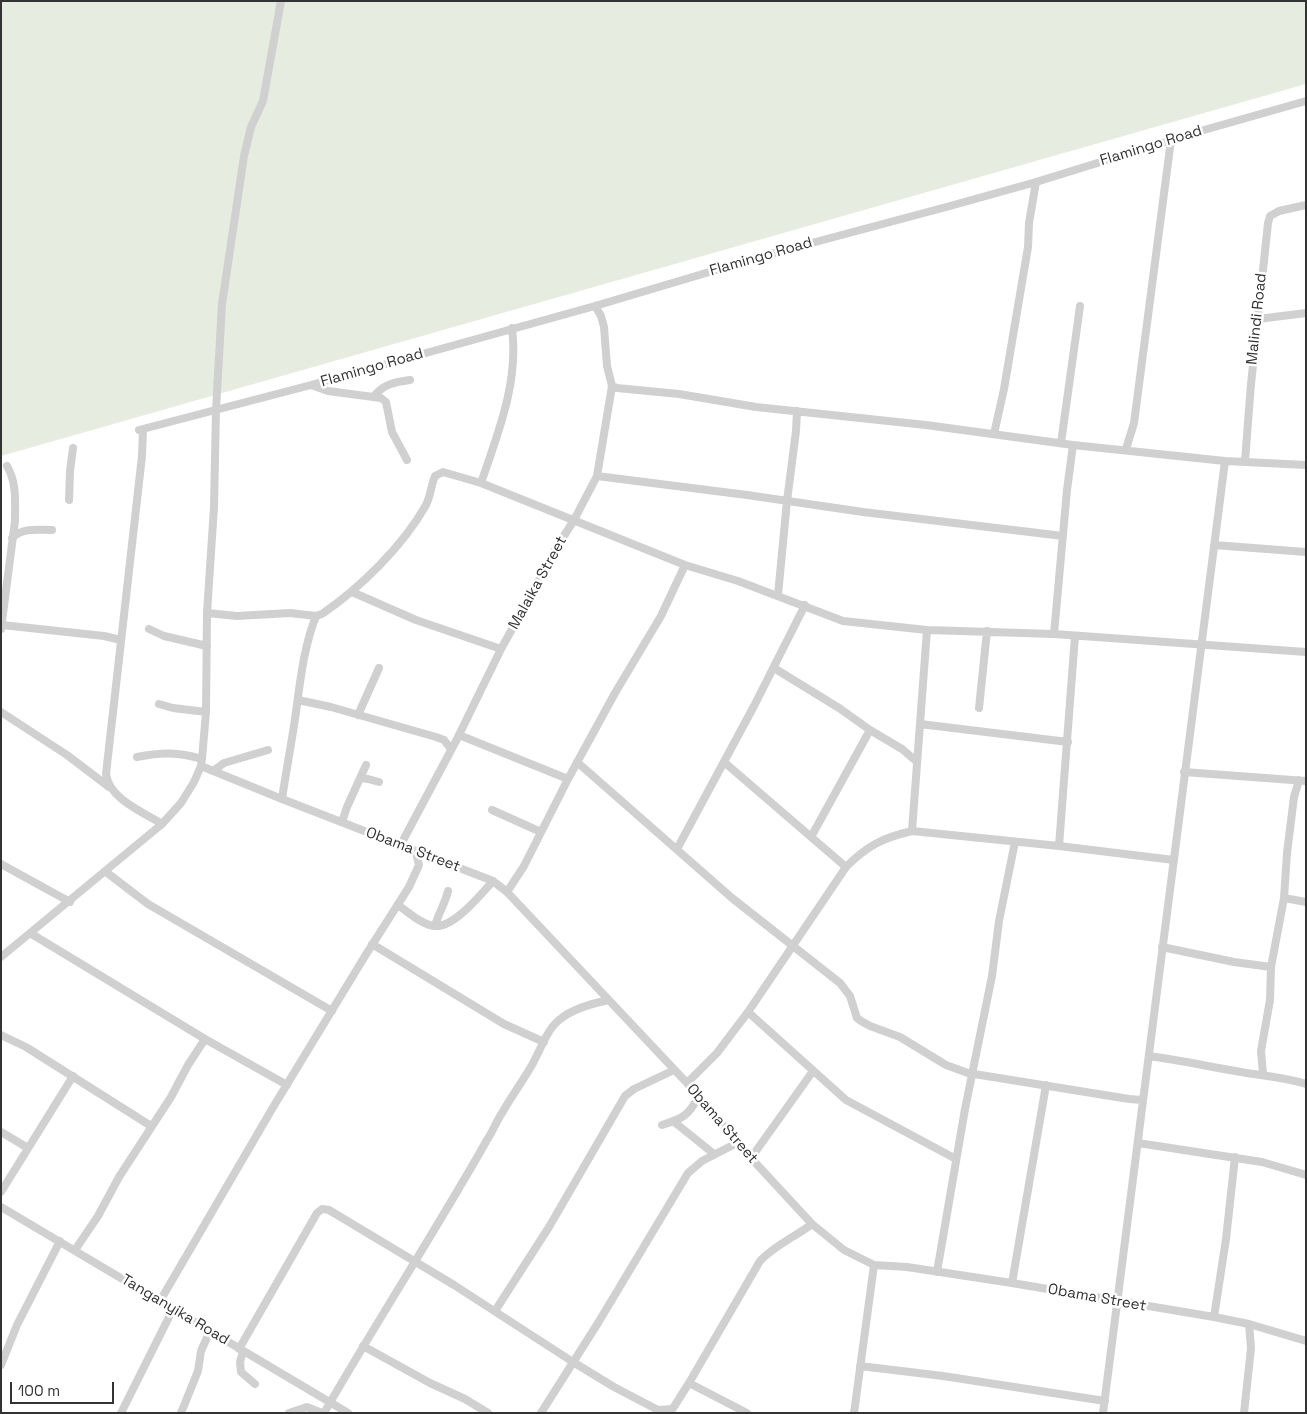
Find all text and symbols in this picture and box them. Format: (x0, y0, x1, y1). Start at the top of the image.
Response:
street label: Flamingo Road (1098, 122, 1204, 170)
street label: Flamingo Road (708, 234, 814, 280)
street label: Malindi Road (1243, 272, 1271, 366)
street label: Flamingo Road (319, 345, 425, 391)
street label: Malaika Street (505, 533, 571, 633)
street label: Obama Street (363, 824, 463, 876)
street label: Obama Street (683, 1081, 761, 1167)
street label: Tanganyika Road (118, 1271, 232, 1349)
street label: Obama Street (1046, 1280, 1148, 1316)
scale bar (12, 1372, 116, 1404)
text: 100 m (18, 1381, 60, 1400)

